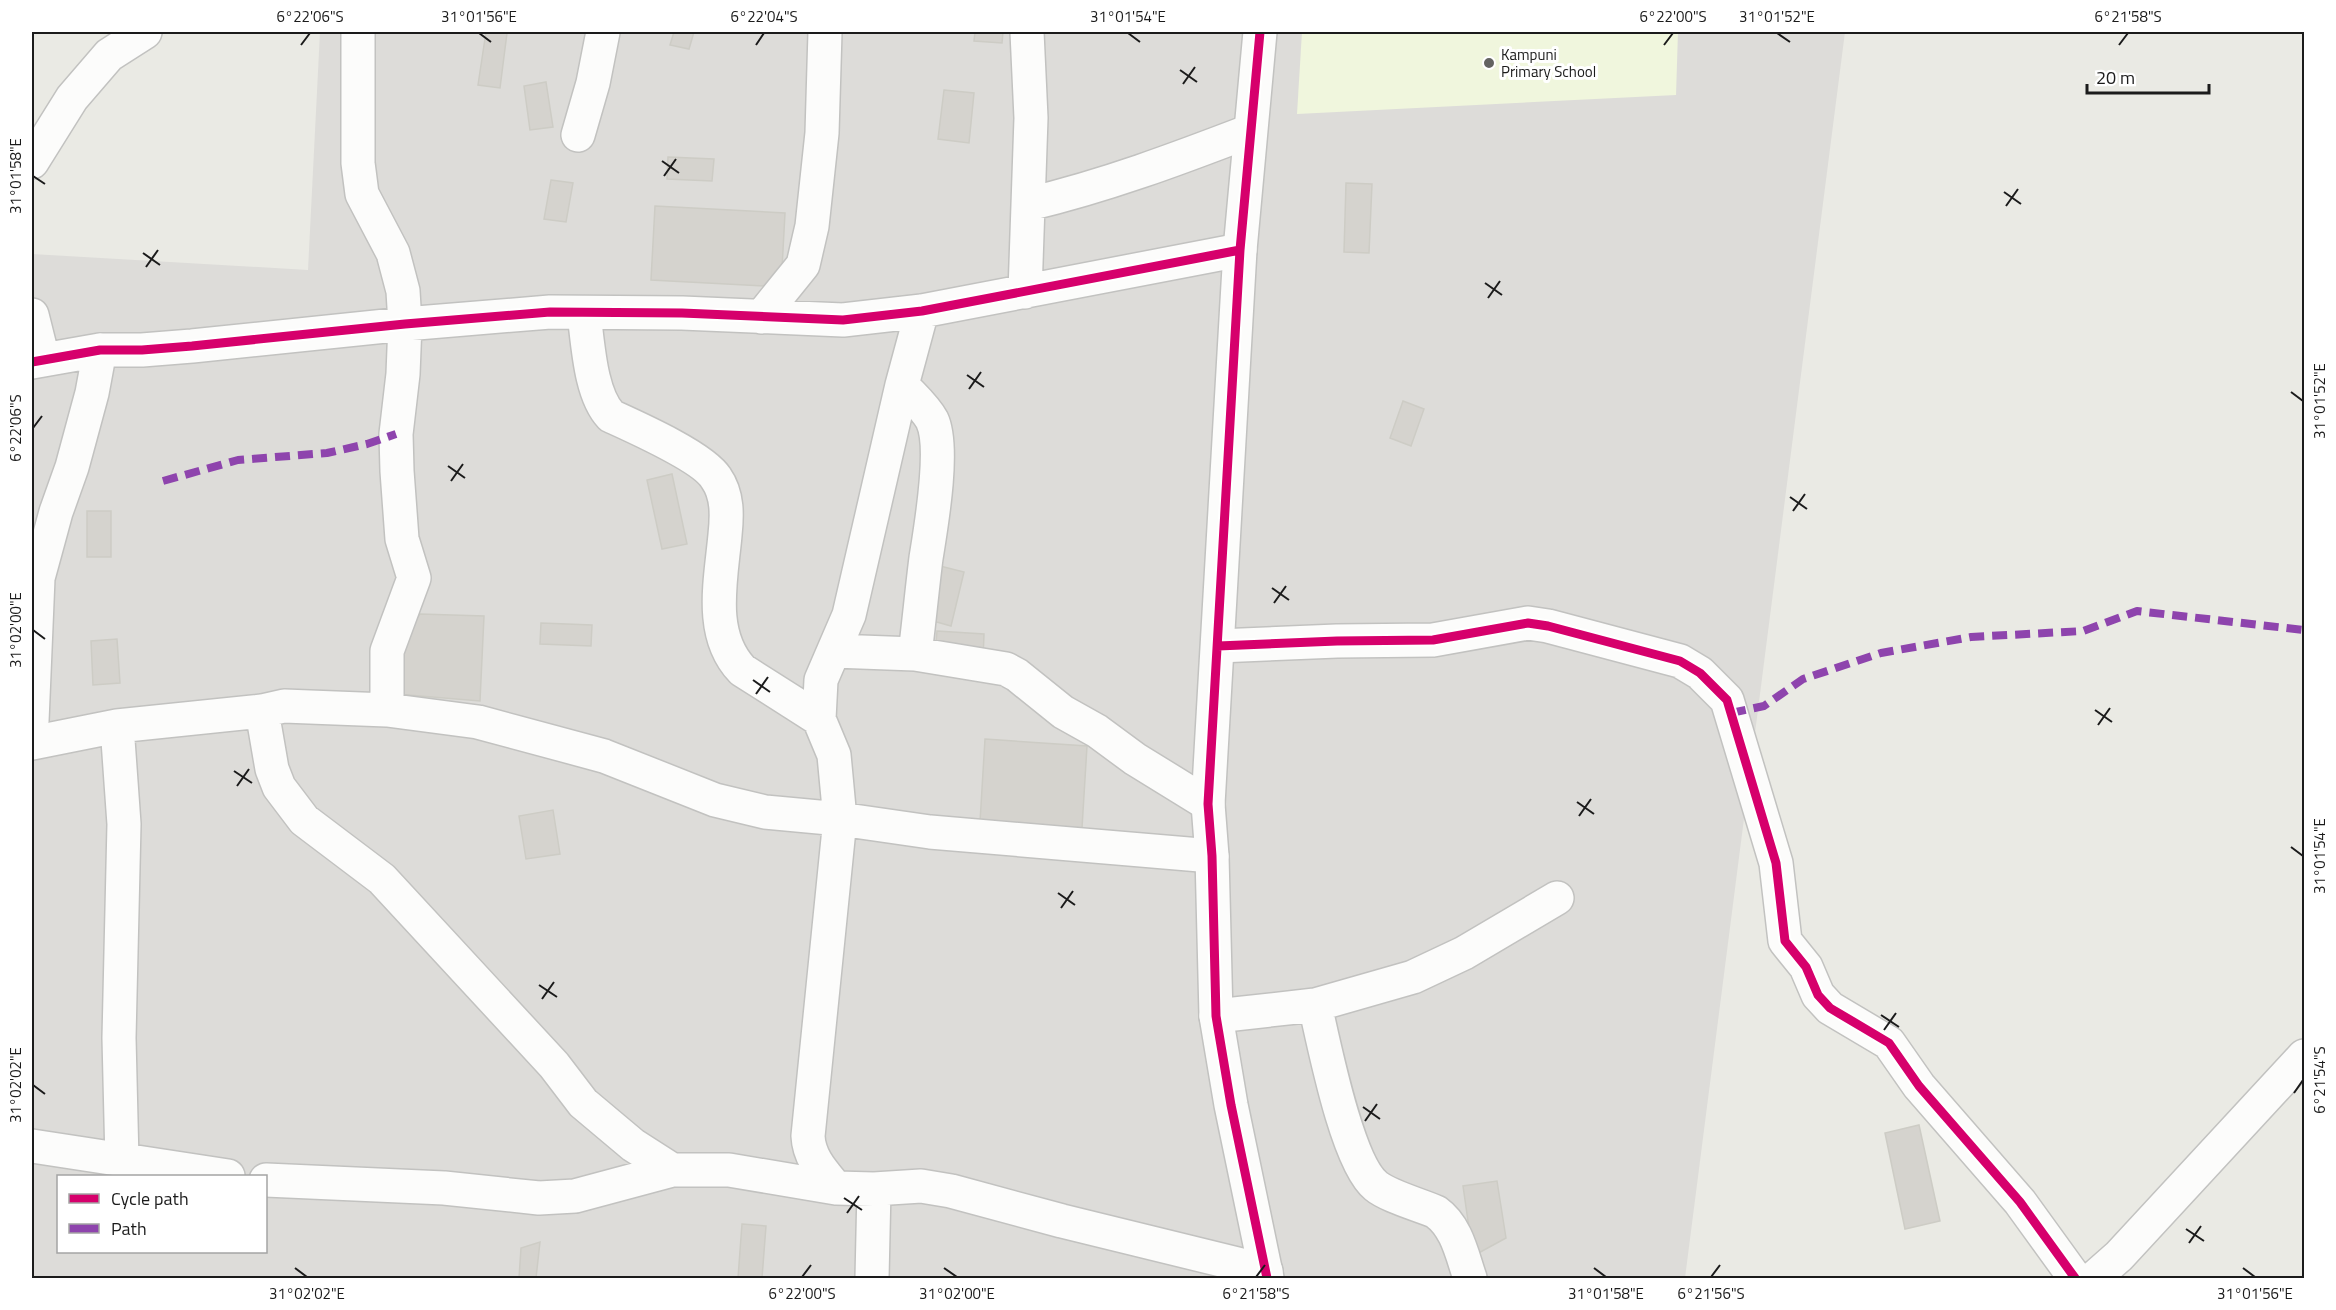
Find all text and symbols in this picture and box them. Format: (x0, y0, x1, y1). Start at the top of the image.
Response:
text: 6°22'06"S (276, 5, 344, 28)
text: 31°01'56"E (441, 5, 517, 28)
text: 6°22'04"S (730, 5, 798, 28)
text: 31°01'54"E (1090, 5, 1166, 28)
text: 6°22'00"S (1639, 5, 1707, 28)
text: 31°01'52"E (1739, 5, 1815, 28)
text: 6°21'58"S (2094, 5, 2162, 28)
place label: Kampuni Primary School (1501, 43, 1596, 83)
marker: Kampuni Primary School (1482, 56, 1496, 70)
scale bar (2087, 57, 2208, 95)
text: 20 m (2096, 64, 2135, 91)
text: 31°01'58"E (4, 138, 27, 214)
text: 31°01'52"E (2308, 363, 2331, 439)
text: 6°22'06"S (4, 394, 27, 462)
text: 31°02'00"E (4, 592, 27, 668)
text: 31°01'54"E (2308, 818, 2331, 894)
text: 6°21'54"S (2308, 1046, 2331, 1114)
text: 31°02'02"E (4, 1047, 27, 1123)
legend (57, 1175, 267, 1253)
text: Cycle path (111, 1185, 189, 1212)
text: Path (111, 1215, 147, 1242)
text: 31°02'02"E (269, 1282, 345, 1305)
text: 6°22'00"S (768, 1282, 836, 1305)
text: 31°02'00"E (919, 1282, 995, 1305)
text: 6°21'58"S (1222, 1282, 1290, 1305)
text: 31°01'58"E (1568, 1282, 1644, 1305)
text: 6°21'56"S (1677, 1282, 1745, 1305)
text: 31°01'56"E (2217, 1282, 2293, 1305)

